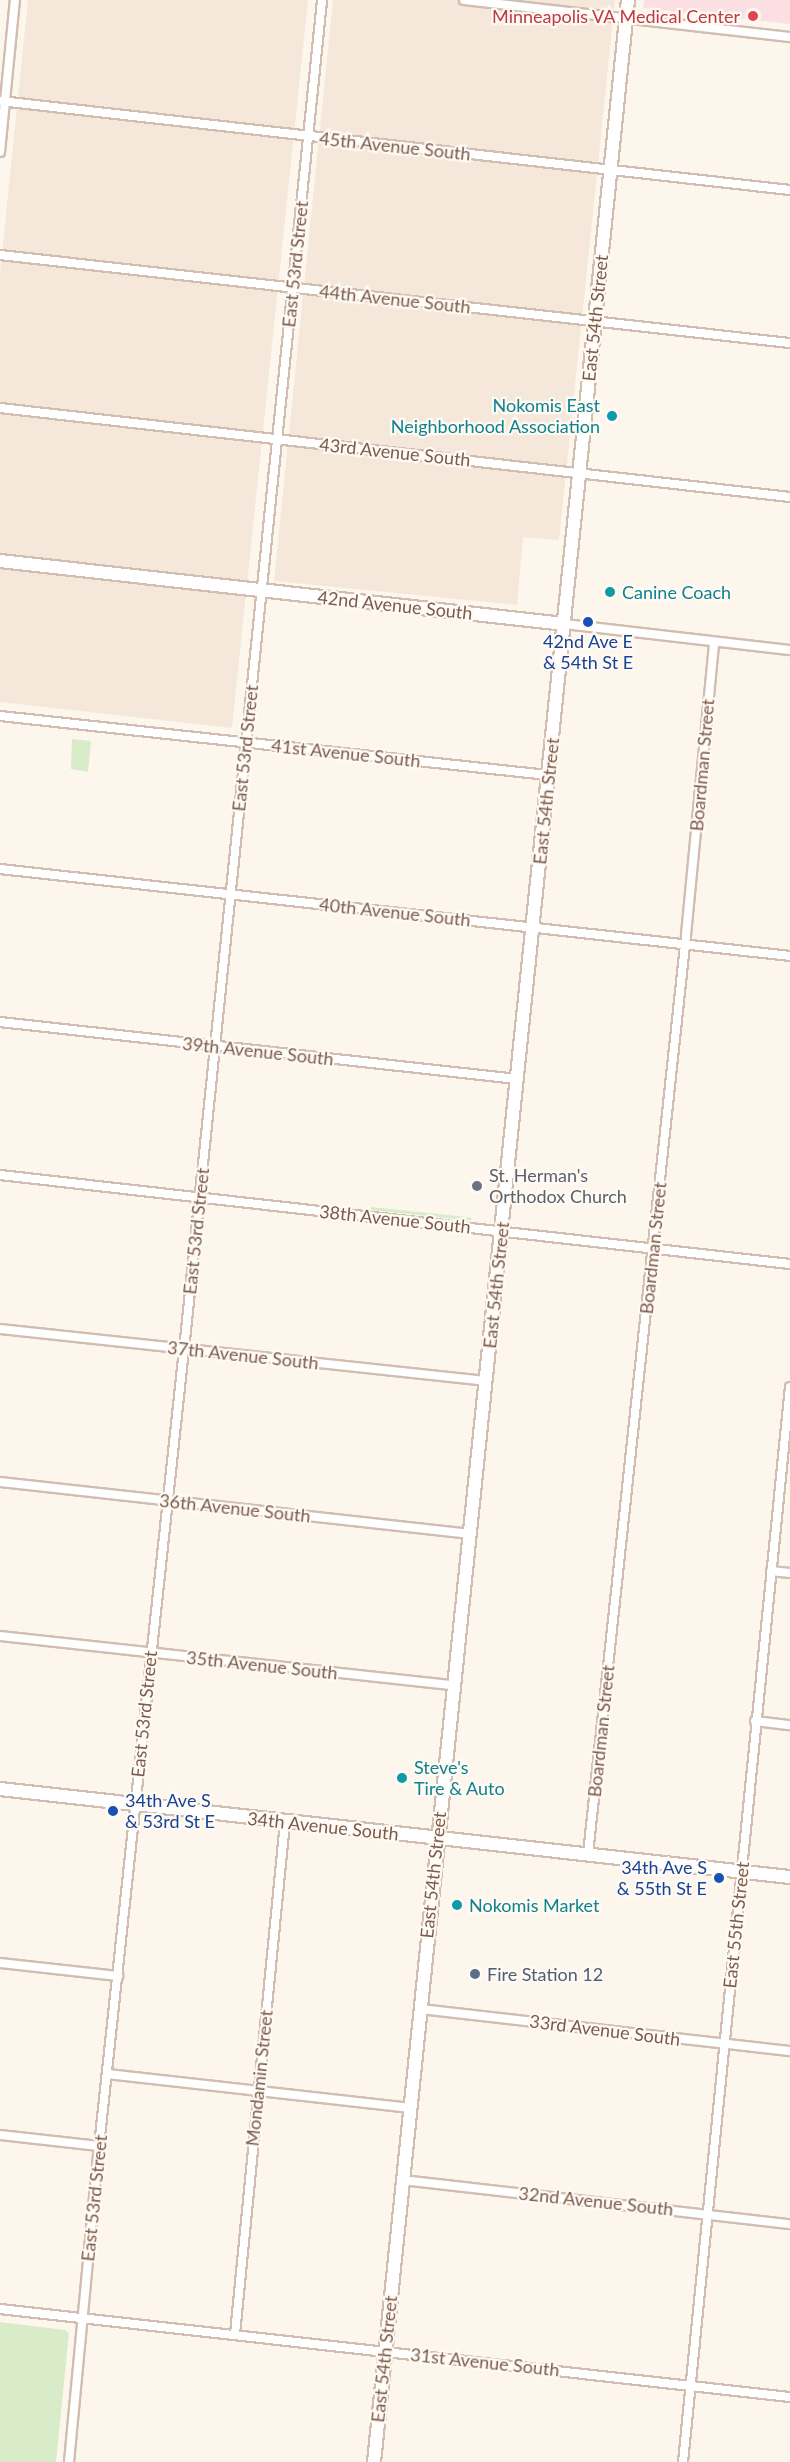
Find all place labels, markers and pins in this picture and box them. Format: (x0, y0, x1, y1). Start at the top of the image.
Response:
place label: Minneapolis VA Medical Center (491, 5, 740, 27)
marker: Minneapolis VA Medical Center (744, 7, 762, 25)
place label: Nokomis East Neighborhood Association (390, 395, 600, 438)
marker: Nokomis East Neighborhood Association (605, 409, 619, 423)
place label: Canine Coach (622, 581, 731, 603)
marker: Canine Coach (603, 585, 617, 599)
marker: 42nd Ave E & 54th St E (581, 615, 595, 629)
place label: 42nd Ave E & 54th St E (543, 631, 633, 674)
place label: St. Herman's Orthodox Church (489, 1165, 627, 1208)
marker: St. Herman's Orthodox Church (470, 1179, 484, 1193)
place label: Steve's Tire & Auto (414, 1757, 505, 1800)
marker: Steve's Tire & Auto (395, 1771, 409, 1785)
place label: 34th Ave S & 53rd St E (125, 1790, 215, 1832)
marker: 34th Ave S & 53rd St E (106, 1804, 120, 1818)
place label: 34th Ave S & 55th St E (617, 1857, 707, 1900)
marker: 34th Ave S & 55th St E (712, 1871, 726, 1885)
place label: Nokomis Market (469, 1894, 599, 1916)
marker: Nokomis Market (450, 1898, 464, 1912)
place label: Fire Station 12 (487, 1963, 603, 1985)
marker: Fire Station 12 (468, 1967, 482, 1981)

